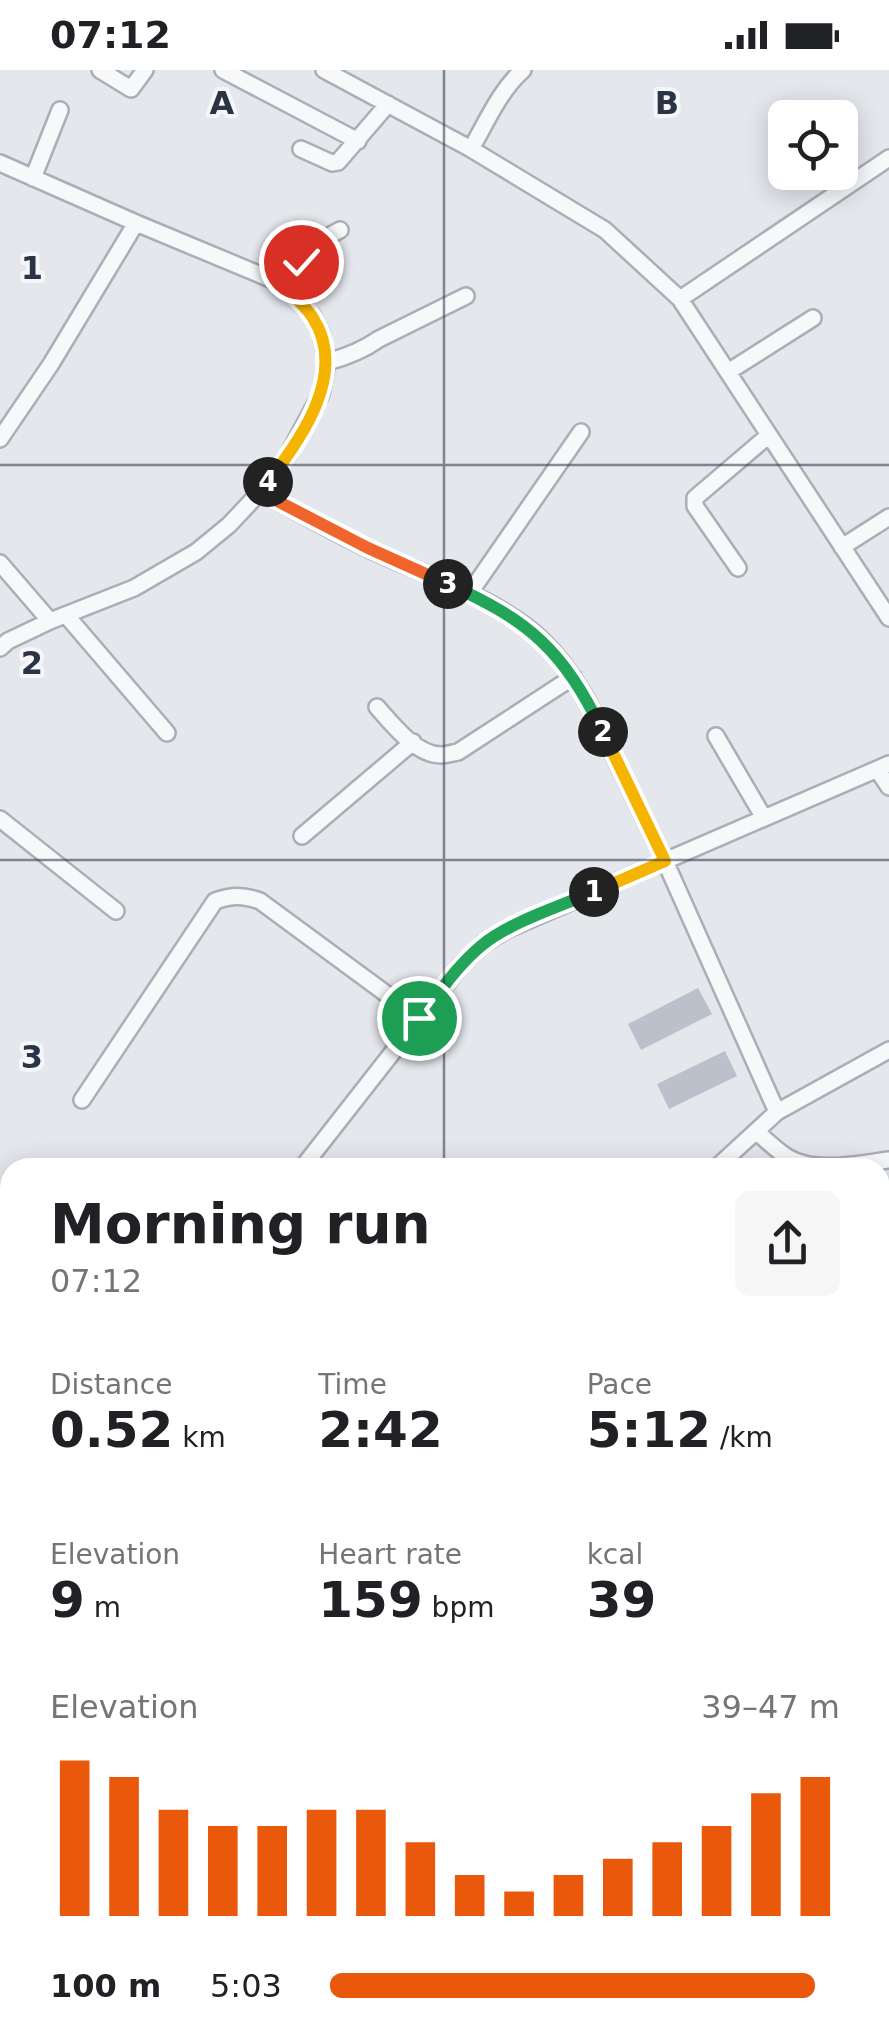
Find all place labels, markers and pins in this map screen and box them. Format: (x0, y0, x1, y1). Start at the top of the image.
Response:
pin (259, 220, 344, 305)
pin: 4 (243, 457, 293, 507)
pin: 3 (423, 559, 473, 609)
pin: 2 (578, 707, 628, 757)
pin: 1 (569, 867, 619, 917)
pin (377, 976, 462, 1061)

